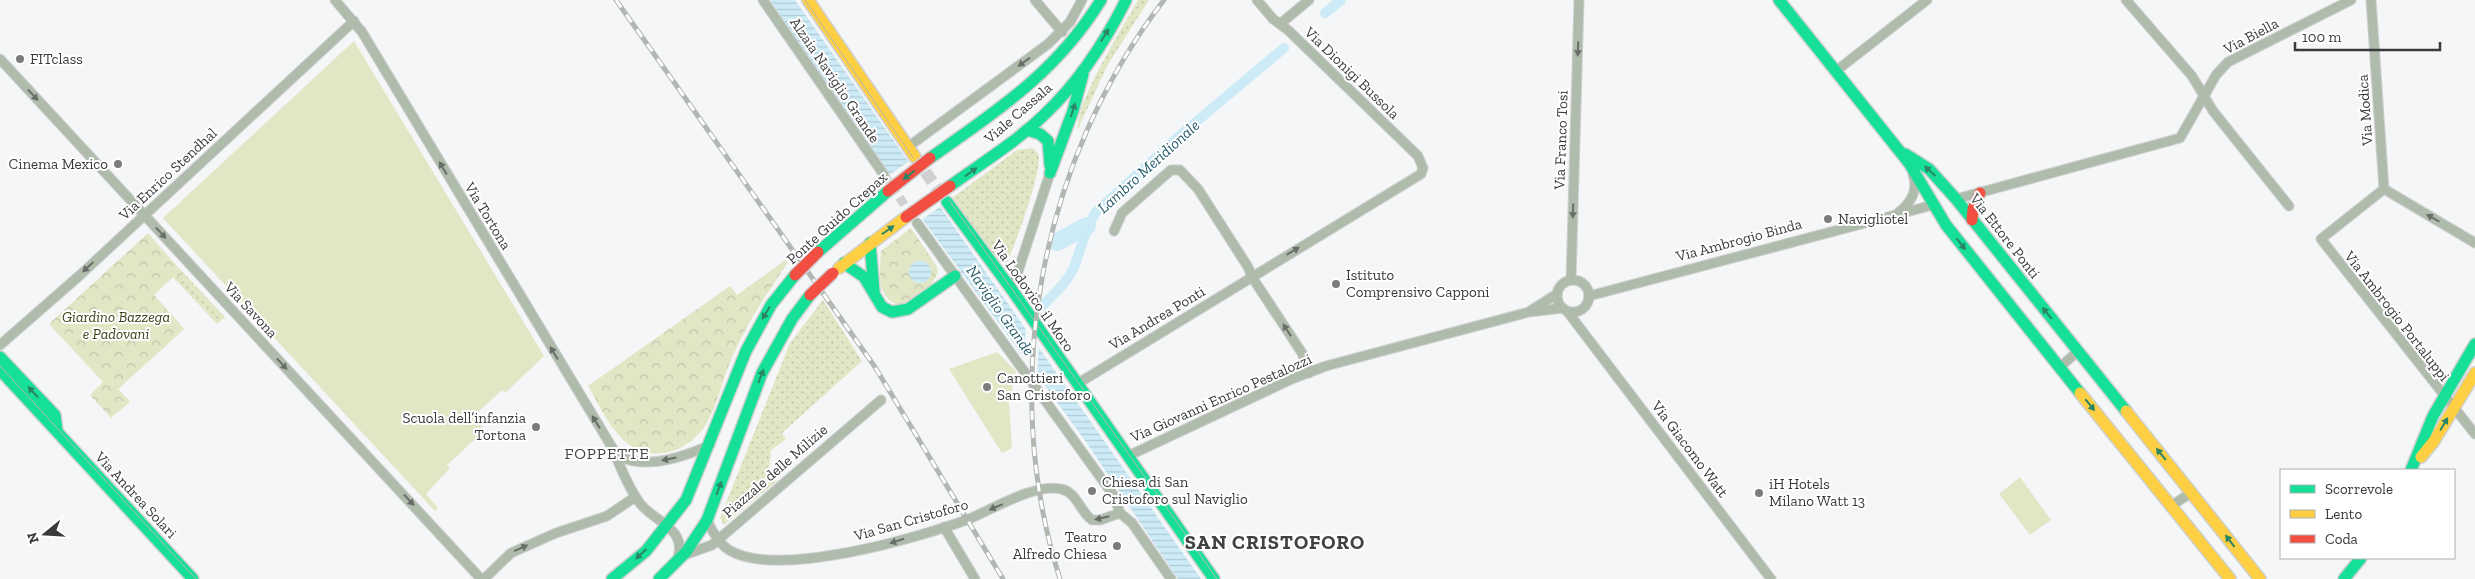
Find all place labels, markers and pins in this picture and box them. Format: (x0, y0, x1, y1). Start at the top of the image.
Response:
place label: FITclass (30, 50, 83, 68)
marker: FITclass (14, 53, 26, 65)
place label: Cinema Mexico (9, 155, 108, 173)
marker: Cinema Mexico (112, 158, 124, 170)
place label: Navigliotel (1838, 210, 1908, 228)
marker: Navigliotel (1822, 213, 1834, 225)
place label: Istituto Comprensivo Capponi (1346, 266, 1490, 301)
marker: Istituto Comprensivo Capponi (1330, 278, 1342, 290)
place label: Canottieri San Cristoforo (997, 369, 1091, 404)
marker: Canottieri San Cristoforo (981, 381, 993, 393)
place label: Scuola dell’infanzia Tortona (402, 409, 526, 444)
marker: Scuola dell’infanzia Tortona (530, 421, 542, 433)
place label: Chiesa di San Cristoforo sul Naviglio (1102, 473, 1248, 508)
place label: iH Hotels Milano Watt 13 (1769, 475, 1865, 510)
marker: Chiesa di San Cristoforo sul Naviglio (1086, 485, 1098, 497)
marker: iH Hotels Milano Watt 13 (1753, 487, 1765, 499)
place label: Teatro Alfredo Chiesa (1013, 528, 1107, 563)
marker: Teatro Alfredo Chiesa (1111, 540, 1123, 552)

